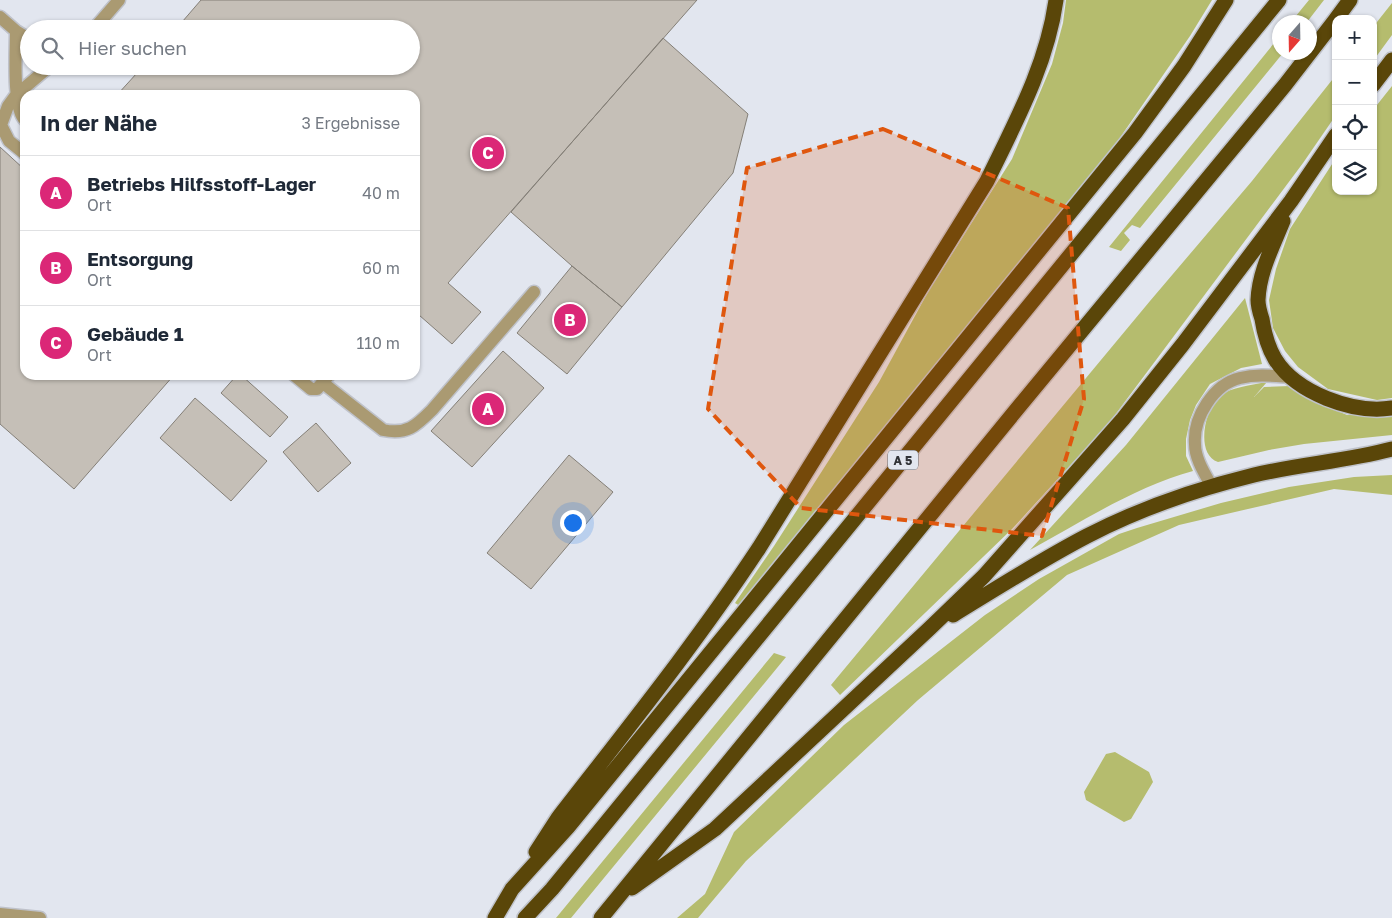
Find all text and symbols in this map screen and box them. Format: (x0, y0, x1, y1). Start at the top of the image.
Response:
north arrow (1272, 15, 1317, 60)
map controls (1332, 15, 1377, 195)
button: + (1332, 15, 1377, 60)
search box (20, 20, 420, 75)
icon: search (38, 34, 66, 62)
text: Hier suchen (78, 36, 187, 59)
button: − (1332, 60, 1377, 105)
button: locate (1332, 105, 1377, 150)
text: In der Nähe (40, 110, 157, 136)
text: 3 Ergebnisse (301, 113, 400, 133)
pin: C (472, 134, 504, 172)
button: layers (1332, 150, 1377, 195)
text: Betriebs Hilfsstoff-Lager (87, 172, 316, 195)
text: A (50, 183, 62, 203)
text: 40 m (362, 183, 400, 203)
text: Ort (87, 195, 112, 215)
text: Entsorgung (87, 247, 193, 270)
text: B (50, 258, 62, 278)
text: 60 m (362, 258, 400, 278)
text: Ort (87, 270, 112, 290)
pin: B (554, 301, 586, 339)
text: Gebäude 1 (87, 322, 184, 345)
text: C (50, 333, 62, 353)
text: 110 m (356, 333, 400, 353)
text: Ort (87, 345, 112, 365)
pin: A (472, 390, 504, 428)
road number: A 5 (888, 450, 918, 470)
your location (560, 510, 586, 536)

